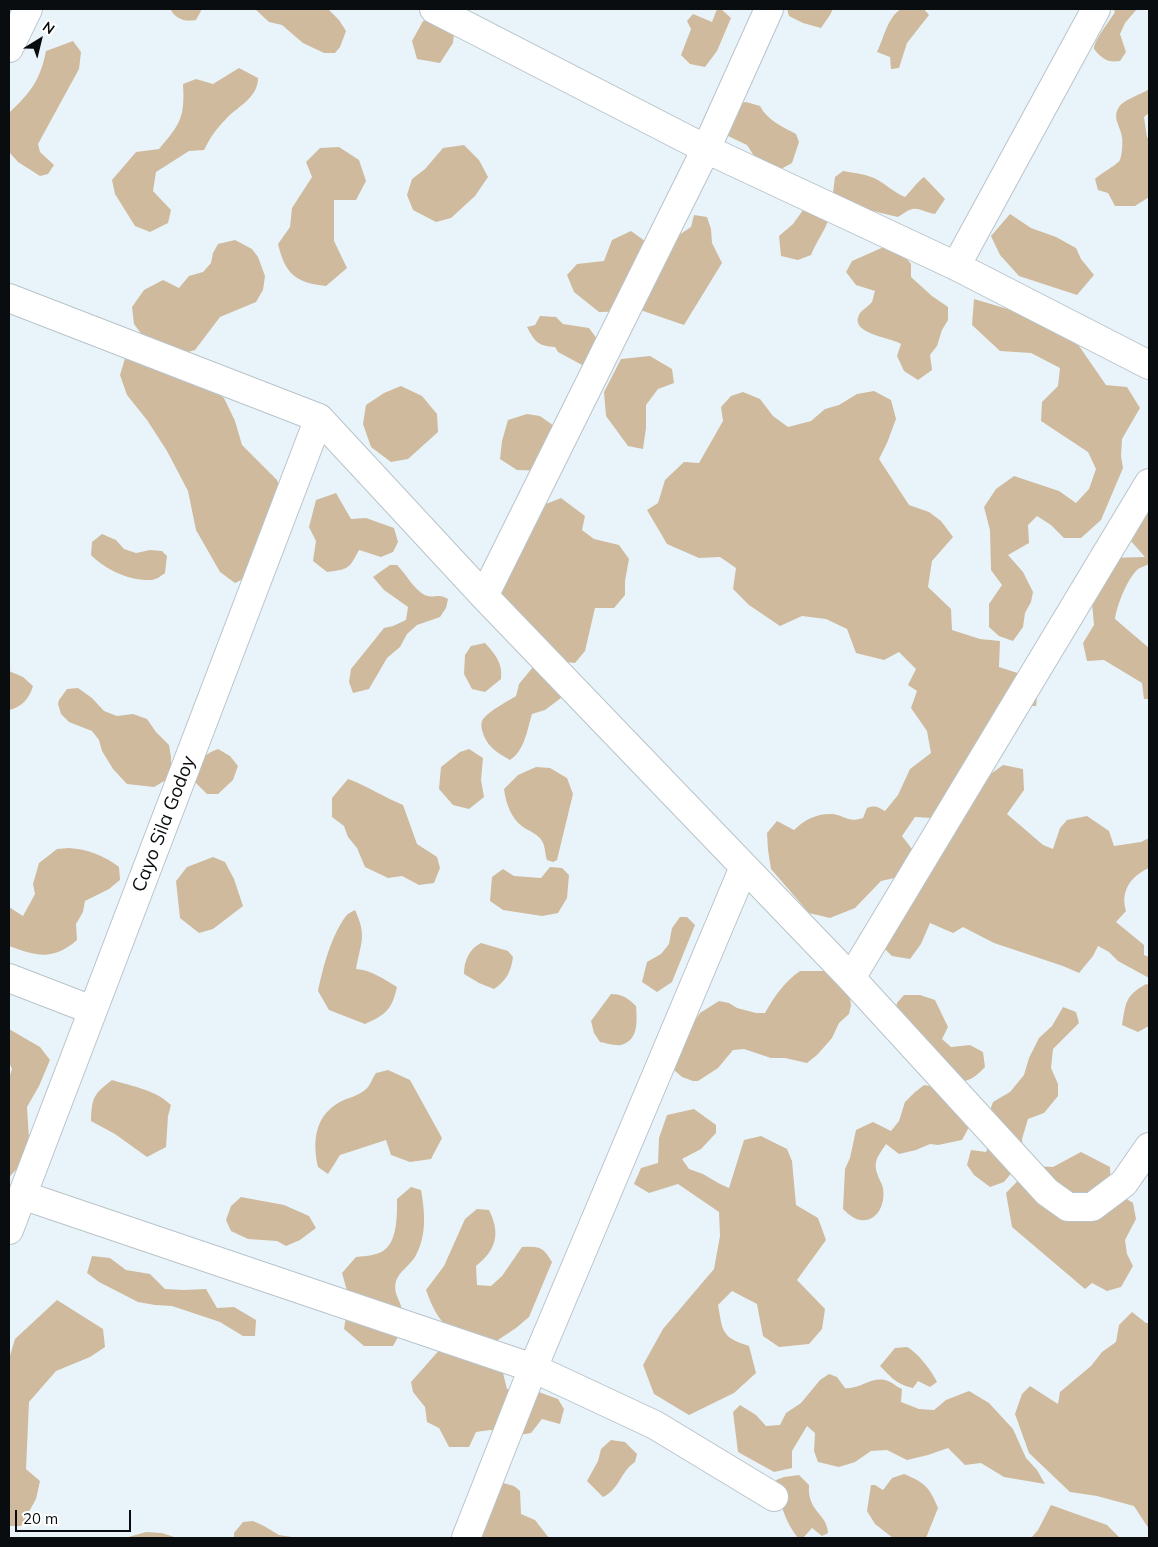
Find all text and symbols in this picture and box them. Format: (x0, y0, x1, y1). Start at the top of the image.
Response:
north arrow (15, 15, 65, 65)
text: N (39, 17, 58, 38)
street label: Cayo Sila Godoy (128, 753, 200, 895)
scale bar (18, 1500, 134, 1532)
text: 20 m (23, 1509, 58, 1528)

